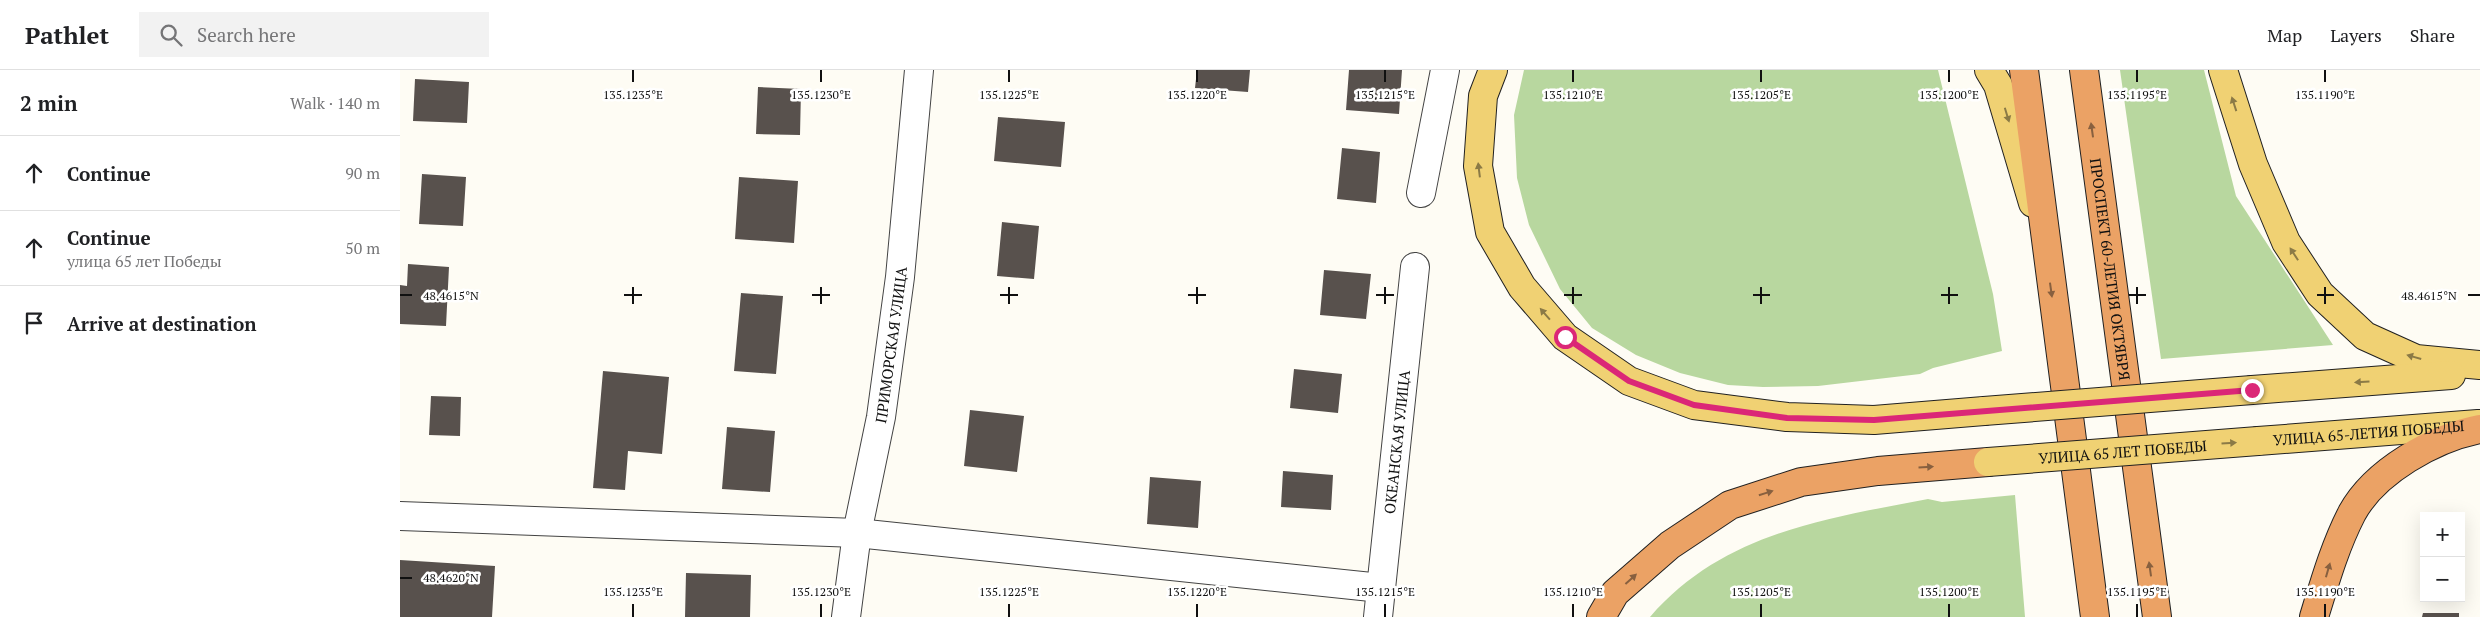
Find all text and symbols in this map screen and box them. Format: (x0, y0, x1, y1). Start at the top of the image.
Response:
search box (139, 12, 489, 57)
text: Pathlet (25, 19, 109, 51)
icon: search (157, 21, 185, 49)
text: Search here (197, 22, 296, 47)
text: Map (2267, 23, 2302, 47)
text: Layers (2330, 23, 2382, 47)
text: Share (2410, 23, 2455, 47)
text: 135.1235°E (603, 87, 663, 102)
text: 135.1230°E (791, 87, 851, 102)
text: 135.1225°E (979, 87, 1039, 102)
text: 135.1220°E (1167, 87, 1227, 102)
text: 135.1215°E (1355, 87, 1415, 102)
text: 135.1210°E (1543, 87, 1603, 102)
text: 135.1205°E (1731, 87, 1791, 102)
text: 135.1200°E (1919, 87, 1979, 102)
text: 135.1195°E (2107, 87, 2167, 102)
text: 135.1190°E (2295, 87, 2355, 102)
text: 2 min (20, 89, 77, 117)
text: Walk · 140 m (290, 92, 380, 114)
one-way arrow (2230, 97, 2237, 112)
one-way arrow (2004, 107, 2012, 122)
one-way arrow (2087, 122, 2095, 138)
street label: ПРОСПЕКТ 60-ЛЕТИЯ ОКТЯБРЯ (2086, 157, 2135, 382)
icon: ahead (20, 159, 48, 187)
text: Continue (67, 161, 151, 186)
one-way arrow (1475, 161, 1483, 177)
text: 90 m (345, 162, 380, 184)
text: Continue (67, 225, 151, 250)
icon: ahead (20, 234, 48, 262)
text: 50 m (345, 237, 380, 259)
one-way arrow (2290, 248, 2299, 261)
text: улица 65 лет Победы (67, 250, 222, 272)
street label: ПРИМОРСКАЯ УЛИЦА (870, 265, 911, 425)
one-way arrow (2047, 282, 2055, 298)
text: 48.4615°N (423, 288, 479, 303)
text: 48.4615°N (2401, 288, 2457, 303)
one-way arrow (1540, 308, 1551, 321)
icon: arrive (20, 309, 48, 337)
text: Arrive at destination (67, 311, 256, 336)
route start (1554, 326, 1577, 349)
one-way arrow (2407, 352, 2422, 360)
street label: ОКЕАНСКАЯ УЛИЦА (1379, 368, 1414, 515)
one-way arrow (2353, 378, 2369, 386)
route end (2241, 379, 2264, 402)
street label: УЛИЦА 65-ЛЕТИЯ ПОБЕДЫ (2272, 415, 2465, 450)
street label: УЛИЦА 65 ЛЕТ ПОБЕДЫ (2038, 435, 2208, 468)
one-way arrow (2221, 439, 2237, 447)
one-way arrow (1918, 463, 1934, 471)
one-way arrow (1759, 489, 1774, 496)
map controls (2420, 512, 2465, 602)
button: + (2420, 512, 2465, 557)
button: − (2420, 557, 2465, 602)
one-way arrow (2146, 560, 2154, 576)
one-way arrow (2325, 563, 2333, 578)
text: 48.4620°N (423, 570, 479, 585)
one-way arrow (1624, 574, 1637, 585)
text: 135.1235°E (603, 584, 663, 599)
text: 135.1230°E (791, 584, 851, 599)
text: 135.1225°E (979, 584, 1039, 599)
text: 135.1220°E (1167, 584, 1227, 599)
text: 135.1215°E (1355, 584, 1415, 599)
text: 135.1210°E (1543, 584, 1603, 599)
text: 135.1205°E (1731, 584, 1791, 599)
text: 135.1200°E (1919, 584, 1979, 599)
text: 135.1195°E (2107, 584, 2167, 599)
text: 135.1190°E (2295, 584, 2355, 599)

